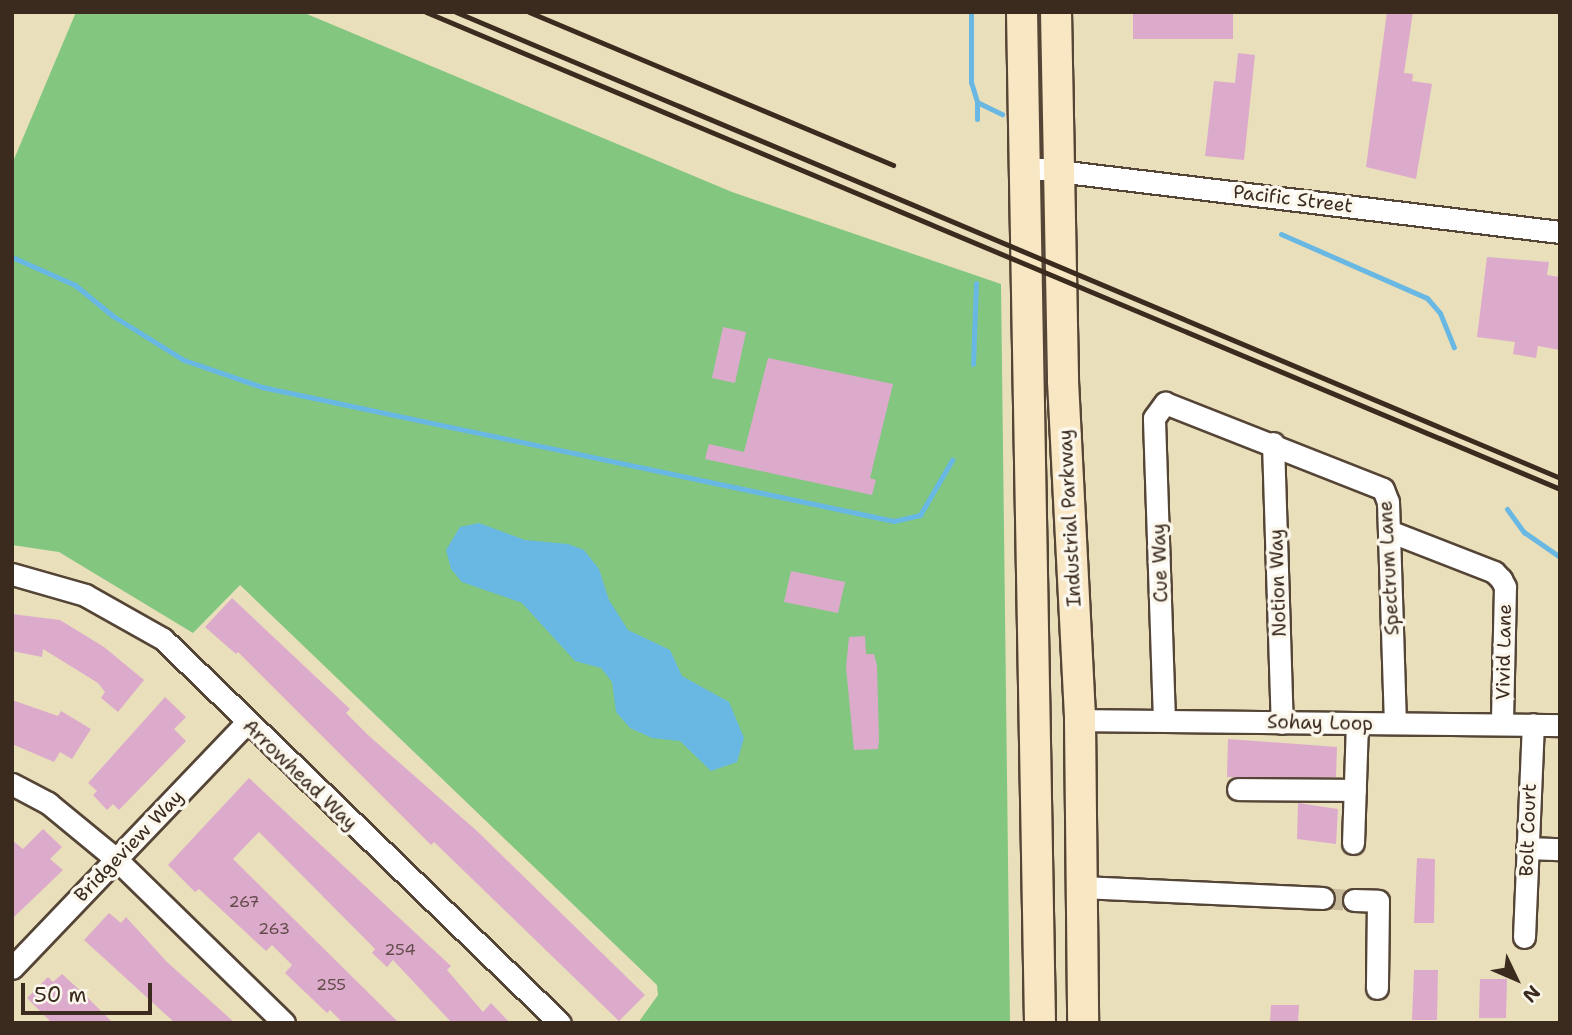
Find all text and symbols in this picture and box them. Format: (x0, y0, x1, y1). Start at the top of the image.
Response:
street label: Pacific Street (1232, 180, 1354, 218)
street label: Industrial Parkway (1054, 429, 1086, 607)
street label: Spectrum Lane (1374, 500, 1404, 636)
street label: Cue Way (1147, 523, 1173, 603)
street label: Notion Way (1265, 529, 1291, 637)
street label: Vivid Lane (1492, 604, 1516, 700)
street label: Sohay Loop (1267, 711, 1373, 735)
street label: Arrowhead Way (238, 715, 362, 835)
street label: Bolt Court (1515, 783, 1541, 877)
street label: Bridgeview Way (70, 785, 188, 907)
house number: 267 (228, 892, 260, 912)
house number: 263 (258, 919, 290, 939)
house number: 254 (384, 940, 416, 960)
north arrow (1481, 944, 1551, 1014)
scale bar (24, 968, 156, 1012)
house number: 255 (316, 975, 346, 995)
text: N (1517, 980, 1546, 1008)
text: 50 m (34, 981, 87, 1009)

